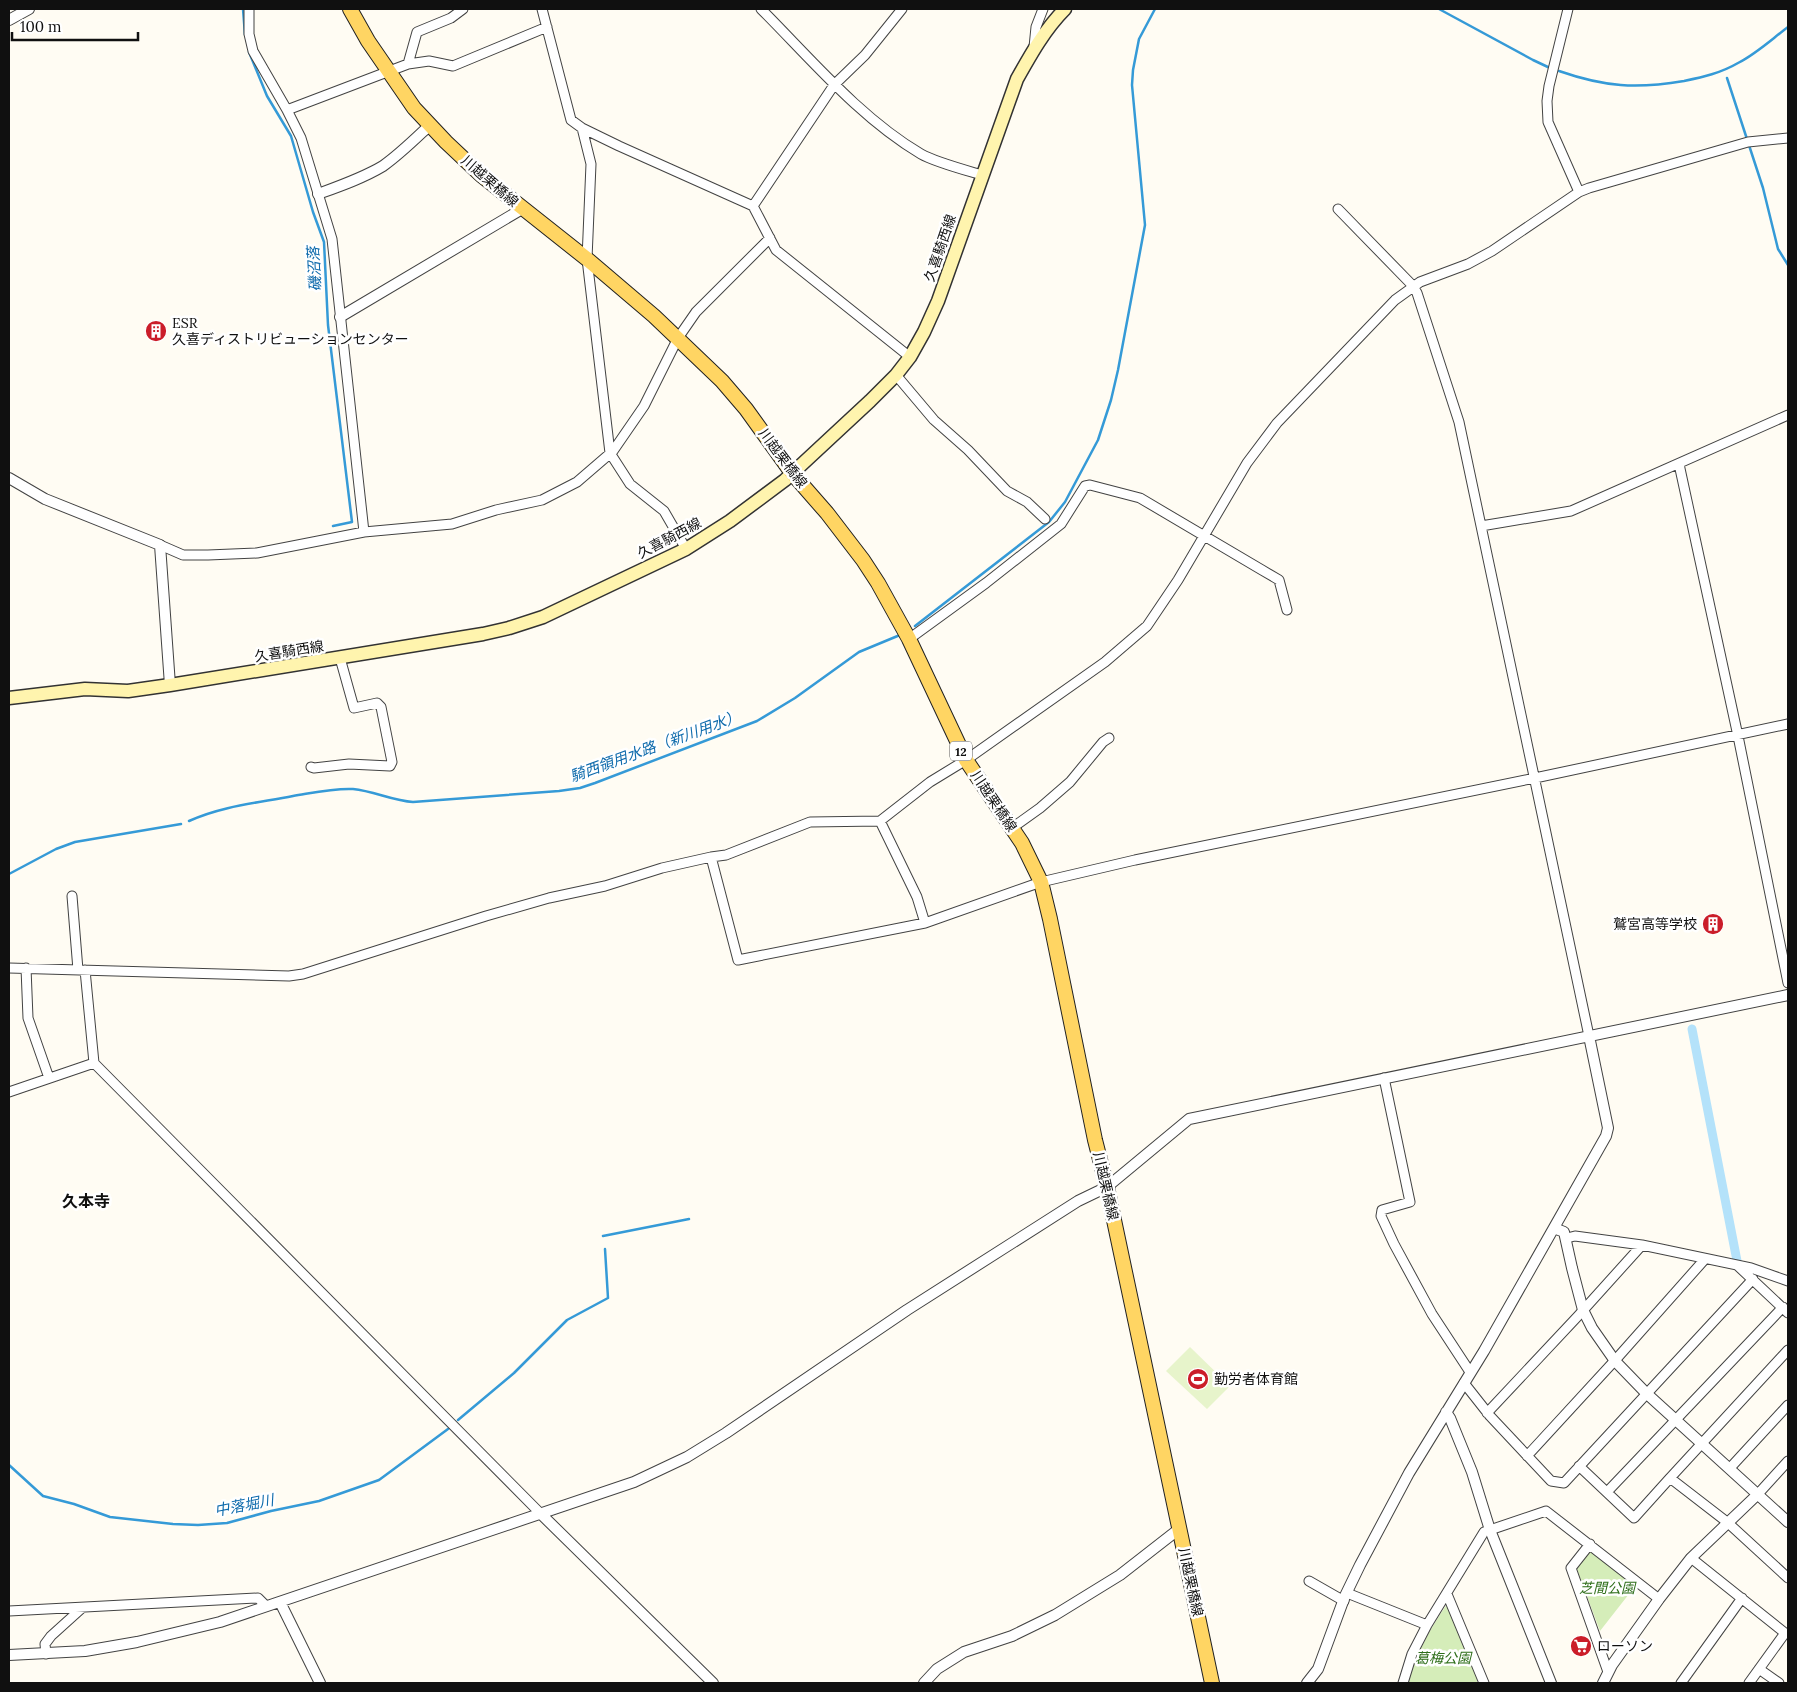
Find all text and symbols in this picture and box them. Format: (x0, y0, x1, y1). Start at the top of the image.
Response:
scale bar (12, 10, 139, 42)
text: 100 m (20, 17, 61, 36)
street label: 川越栗橋線 (458, 151, 522, 211)
street label: 久喜騎西線 (920, 212, 960, 284)
water label: 磯沼落 (303, 244, 325, 292)
place label: ESR 久喜ディストリビューションセンター (172, 314, 409, 348)
building icon: ESR 久喜ディストリビューションセンター (144, 319, 168, 343)
street label: 川越栗橋線 (755, 425, 811, 491)
street label: 久喜騎西線 (634, 514, 704, 562)
street label: 久喜騎西線 (253, 637, 325, 665)
water label: 騎西領用水路（新川用水） (567, 706, 743, 786)
road number: 12 (950, 741, 972, 760)
street label: 川越栗橋線 (967, 767, 1021, 835)
building icon: 鷲宮高等学校 (1701, 912, 1725, 936)
place label: 鷲宮高等学校 (1613, 915, 1697, 933)
street label: 川越栗橋線 (1089, 1150, 1123, 1222)
district label: 久本寺 (62, 1191, 110, 1211)
sports icon: 勤労者体育館 (1186, 1367, 1210, 1391)
place label: 勤労者体育館 (1214, 1370, 1298, 1388)
water label: 中落堀川 (213, 1490, 277, 1520)
street label: 川越栗橋線 (1175, 1546, 1207, 1618)
park label: 芝間公園 (1579, 1579, 1637, 1597)
supermarket icon: ローソン (1569, 1634, 1593, 1658)
place label: ローソン (1597, 1637, 1653, 1655)
park label: 葛梅公園 (1415, 1649, 1473, 1667)

